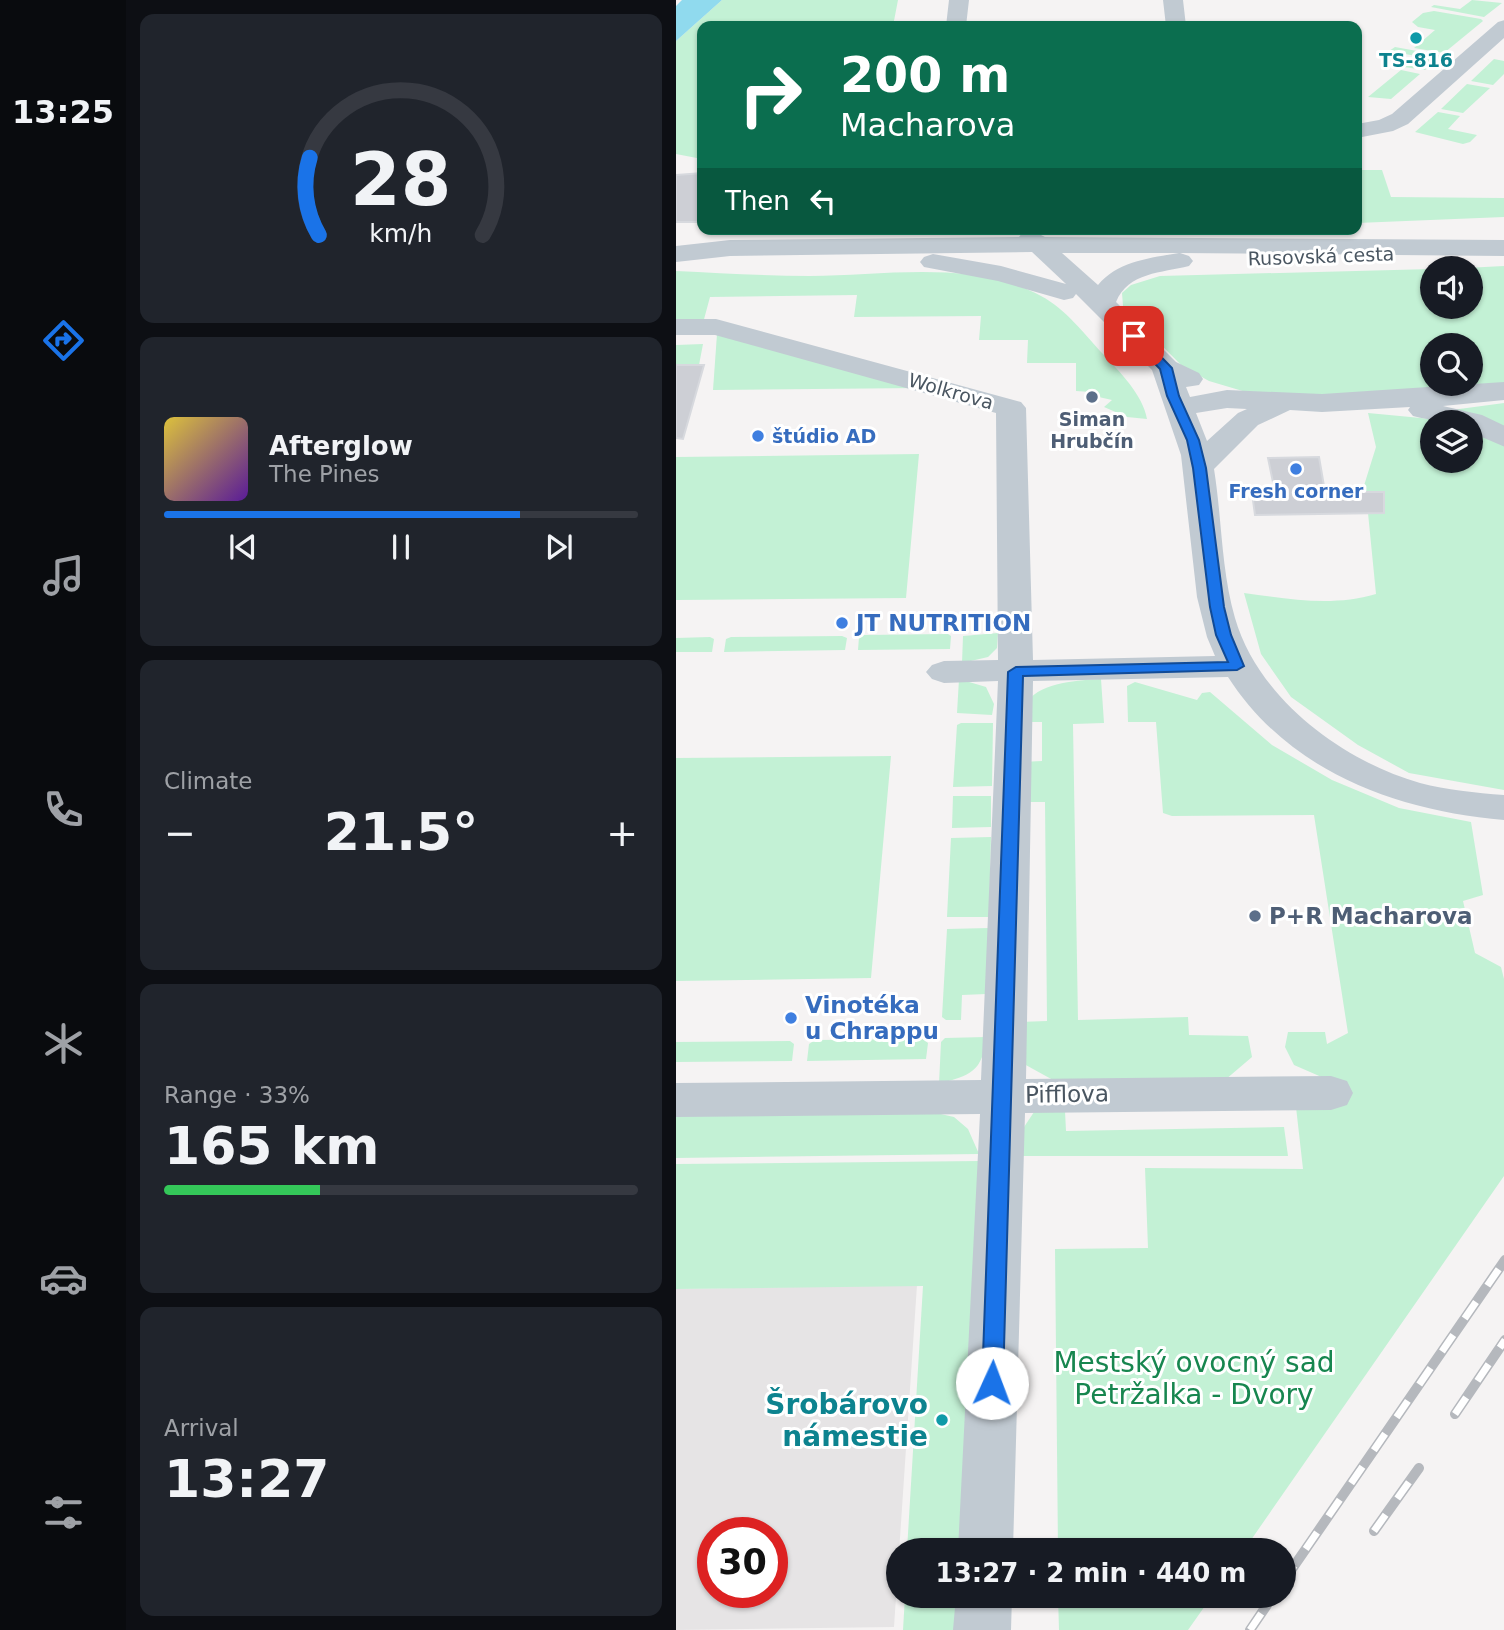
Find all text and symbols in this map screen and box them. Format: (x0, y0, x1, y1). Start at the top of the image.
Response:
marker: TS-816 (1408, 30, 1424, 46)
text: 200 m (840, 47, 1010, 104)
icon: right (725, 49, 816, 140)
place label: TS-816 (1379, 49, 1453, 71)
text: 13:25 (12, 93, 114, 131)
text: Macharova (840, 106, 1015, 144)
text: 28 (350, 137, 452, 222)
icon: left (804, 182, 842, 220)
text: Then (725, 186, 790, 216)
text: km/h (369, 218, 433, 247)
street label: Rusovská cesta (1247, 242, 1395, 270)
map controls (1420, 256, 1483, 473)
button: sound (1420, 256, 1483, 319)
pin (1104, 306, 1164, 366)
icon: directions (39, 316, 88, 365)
icon: arrive (1115, 317, 1153, 355)
button: search (1420, 333, 1483, 396)
street label: Wolkrova (906, 368, 996, 414)
marker: Siman Hrubčín (1084, 389, 1100, 405)
place label: Siman Hrubčín (1050, 408, 1134, 452)
button: layers (1420, 410, 1483, 473)
place label: štúdio AD (772, 425, 876, 447)
marker: štúdio AD (750, 428, 766, 444)
text: Afterglow (269, 431, 413, 461)
text: The Pines (269, 461, 380, 487)
marker: Fresh corner (1288, 461, 1304, 477)
place label: Fresh corner (1229, 480, 1364, 502)
icon: previous (224, 528, 262, 566)
icon: pause (382, 528, 420, 566)
icon: next (540, 528, 578, 566)
icon: music (39, 551, 88, 600)
place label: JT NUTRITION (854, 610, 1031, 636)
marker: JT NUTRITION (834, 615, 850, 631)
text: Climate (164, 768, 253, 794)
icon: phone (39, 785, 88, 834)
text: 21.5° (324, 802, 478, 862)
text: − (164, 811, 196, 855)
text: + (606, 811, 638, 855)
place label: P+R Macharova (1269, 903, 1472, 929)
marker: P+R Macharova (1247, 908, 1263, 924)
place label: Vinotéka u Chrappu (805, 992, 939, 1044)
marker: Vinotéka u Chrappu (783, 1010, 799, 1026)
icon: climate (39, 1019, 88, 1068)
street label: Pifflova (1025, 1080, 1109, 1108)
text: Range · 33% (164, 1082, 310, 1108)
text: 165 km (164, 1116, 379, 1176)
icon: car (39, 1254, 88, 1303)
position arrow (955, 1346, 1029, 1420)
park label: Mestský ovocný sad Petržalka - Dvory (1053, 1346, 1335, 1411)
place label: Šrobárovo námestie (765, 1387, 928, 1453)
marker: Šrobárovo námestie (934, 1412, 950, 1428)
text: Arrival (164, 1415, 239, 1441)
text: 13:27 (164, 1449, 330, 1509)
icon: filters (39, 1488, 88, 1537)
speed limit sign: 30 (697, 1517, 788, 1608)
text: 13:27 · 2 min · 440 m (936, 1558, 1246, 1588)

